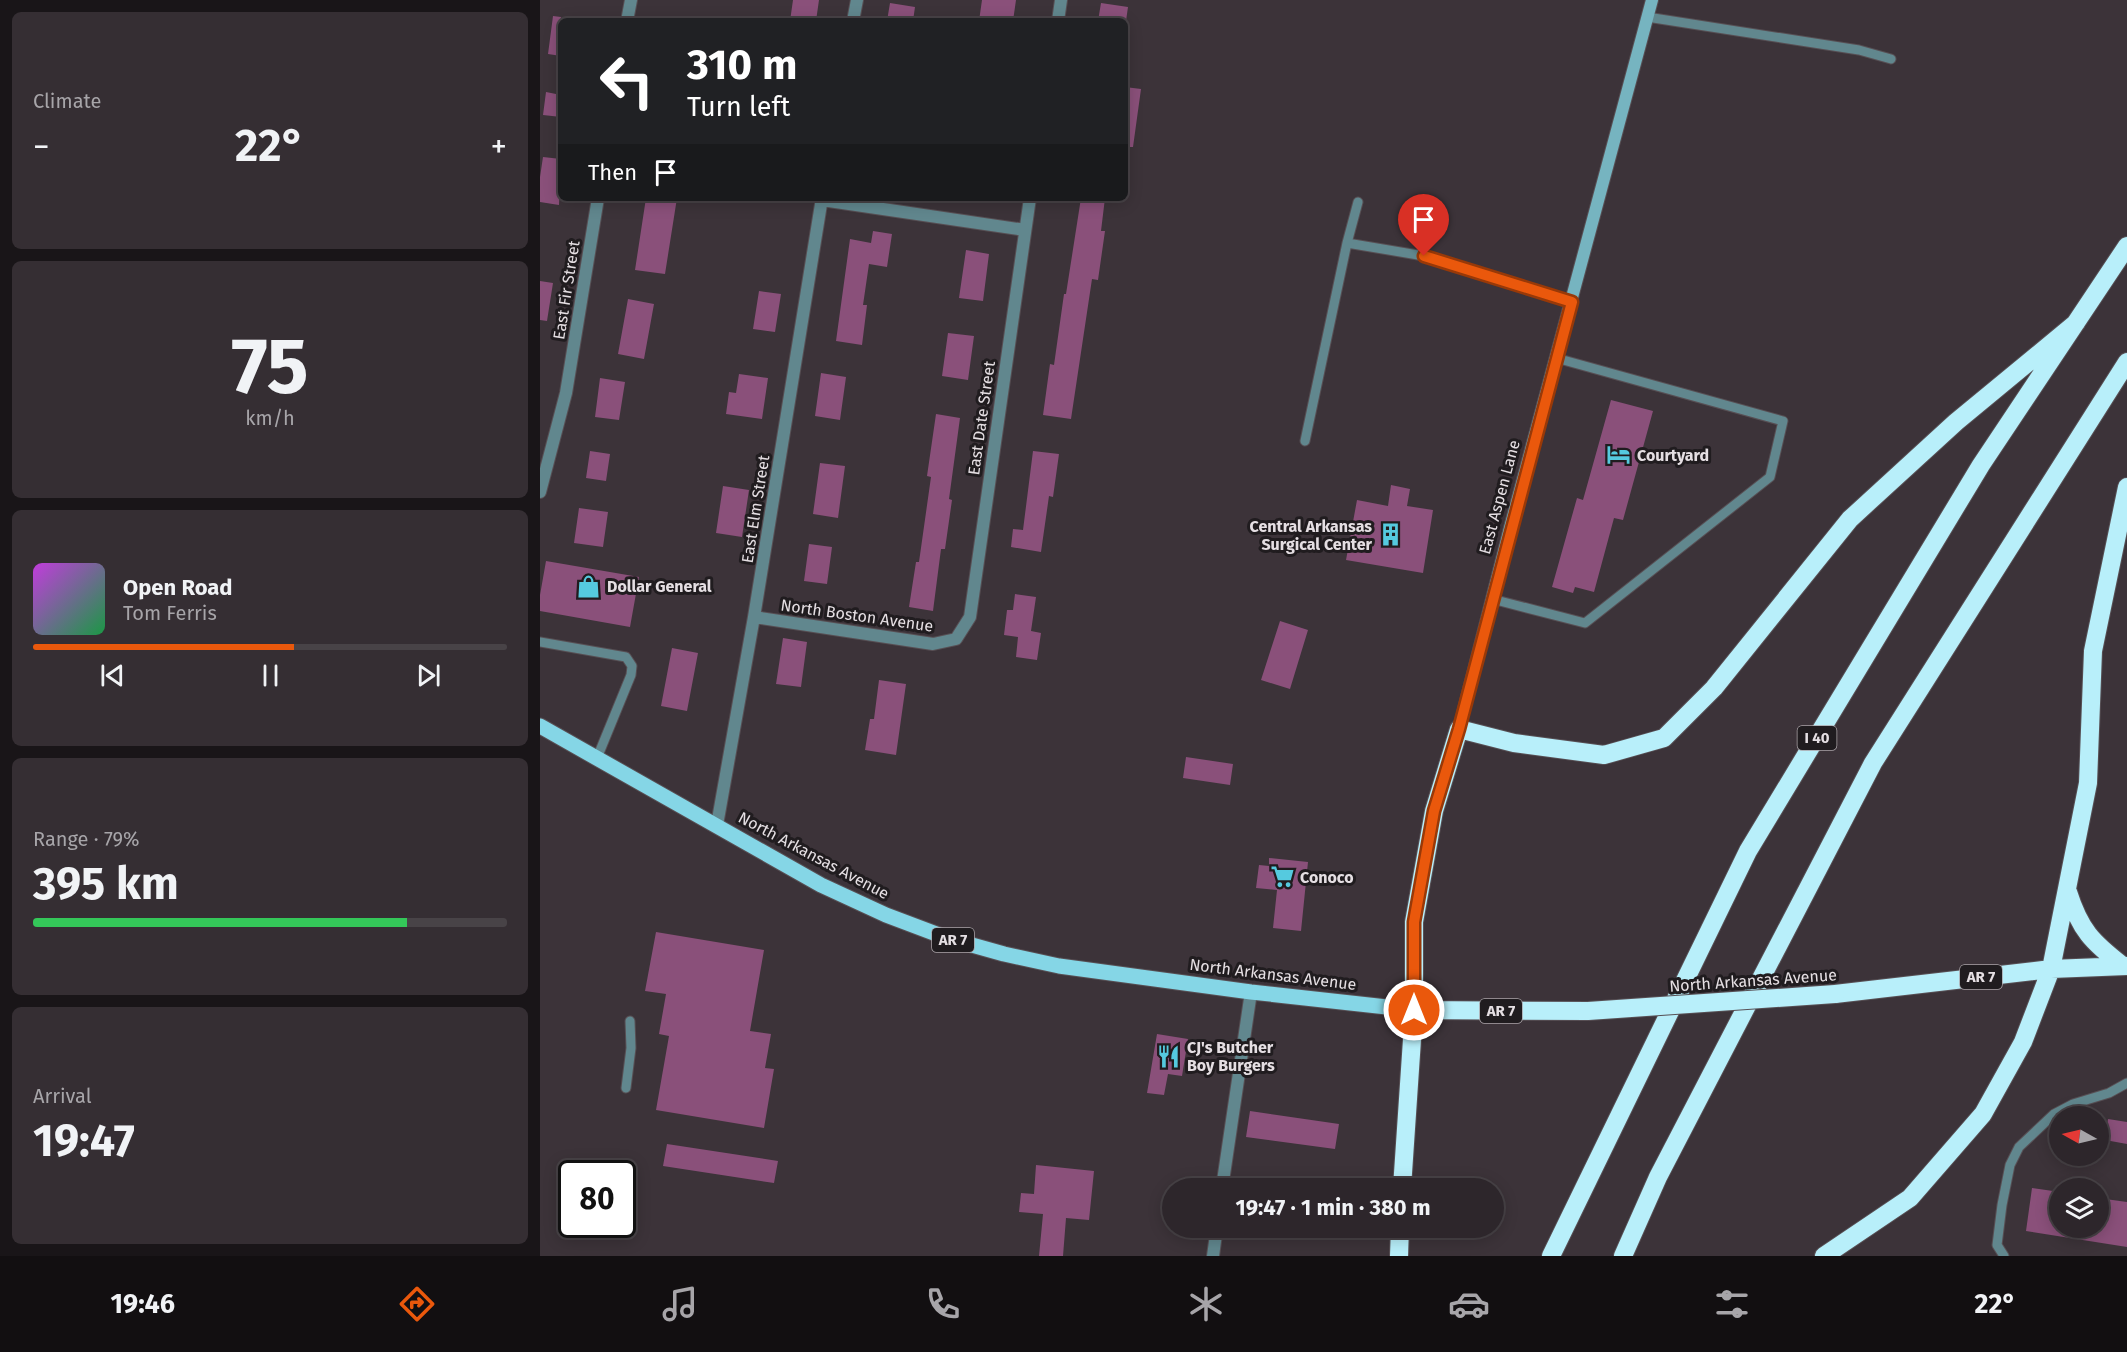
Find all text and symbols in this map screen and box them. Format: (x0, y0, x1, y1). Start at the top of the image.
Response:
text: 310 m (687, 40, 797, 90)
icon: left (588, 42, 666, 120)
text: Climate (33, 89, 101, 113)
text: Turn left (687, 91, 790, 123)
text: 22° (235, 119, 305, 173)
text: − (33, 127, 50, 167)
text: + (491, 127, 507, 167)
icon: arrive (649, 156, 682, 189)
text: Then (588, 159, 637, 186)
pin (1398, 194, 1449, 256)
icon: arrive (1407, 203, 1440, 236)
street label: East Fir Street (549, 239, 584, 341)
text: 75 (231, 320, 309, 414)
street label: East Date Street (964, 360, 999, 476)
text: km/h (245, 406, 295, 430)
street label: East Aspen Lane (1475, 438, 1524, 556)
hotel icon: Courtyard (1606, 442, 1632, 468)
place label: Courtyard (1637, 446, 1709, 465)
street label: East Elm Street (738, 454, 773, 564)
place label: Central Arkansas Surgical Center (1250, 517, 1373, 554)
building icon: Central Arkansas Surgical Center (1377, 522, 1403, 548)
shop icon: Dollar General (576, 573, 602, 599)
text: Open Road (123, 574, 233, 601)
place label: Dollar General (607, 577, 712, 596)
street label: North Boston Avenue (779, 595, 934, 636)
text: Tom Ferris (123, 601, 217, 625)
icon: previous (96, 659, 129, 692)
icon: pause (254, 659, 287, 692)
icon: next (412, 659, 445, 692)
road number: I 40 (1798, 726, 1836, 750)
street label: North Arkansas Avenue (735, 808, 892, 903)
text: Range · 79% (33, 827, 139, 851)
text: 395 km (33, 857, 179, 911)
supermarket icon: Conoco (1269, 864, 1295, 890)
place label: Conoco (1300, 868, 1354, 887)
road number: AR 7 (932, 928, 974, 952)
street label: North Arkansas Avenue (1188, 955, 1357, 994)
street label: North Arkansas Avenue (1669, 965, 1837, 996)
road number: AR 7 (1960, 965, 2002, 989)
position arrow (1382, 978, 1446, 1042)
road number: AR 7 (1480, 999, 1522, 1023)
place label: CJ's Butcher Boy Burgers (1187, 1038, 1275, 1075)
restaurant icon: CJ's Butcher Boy Burgers (1156, 1043, 1182, 1069)
text: Arrival (33, 1084, 92, 1108)
north arrow (2049, 1106, 2109, 1166)
map controls (2049, 1106, 2109, 1238)
text: 19:47 (33, 1114, 135, 1168)
speed limit sign: 80 (558, 1160, 636, 1238)
button: layers (2049, 1178, 2109, 1238)
text: 19:47 · 1 min · 380 m (1235, 1194, 1431, 1221)
icon: directions (396, 1283, 438, 1325)
icon: music (659, 1283, 701, 1325)
icon: phone (922, 1283, 964, 1325)
icon: climate (1185, 1283, 1227, 1325)
icon: car (1448, 1283, 1490, 1325)
icon: filters (1711, 1283, 1753, 1325)
text: 19:46 (111, 1288, 175, 1320)
text: 22° (1974, 1288, 2016, 1320)

